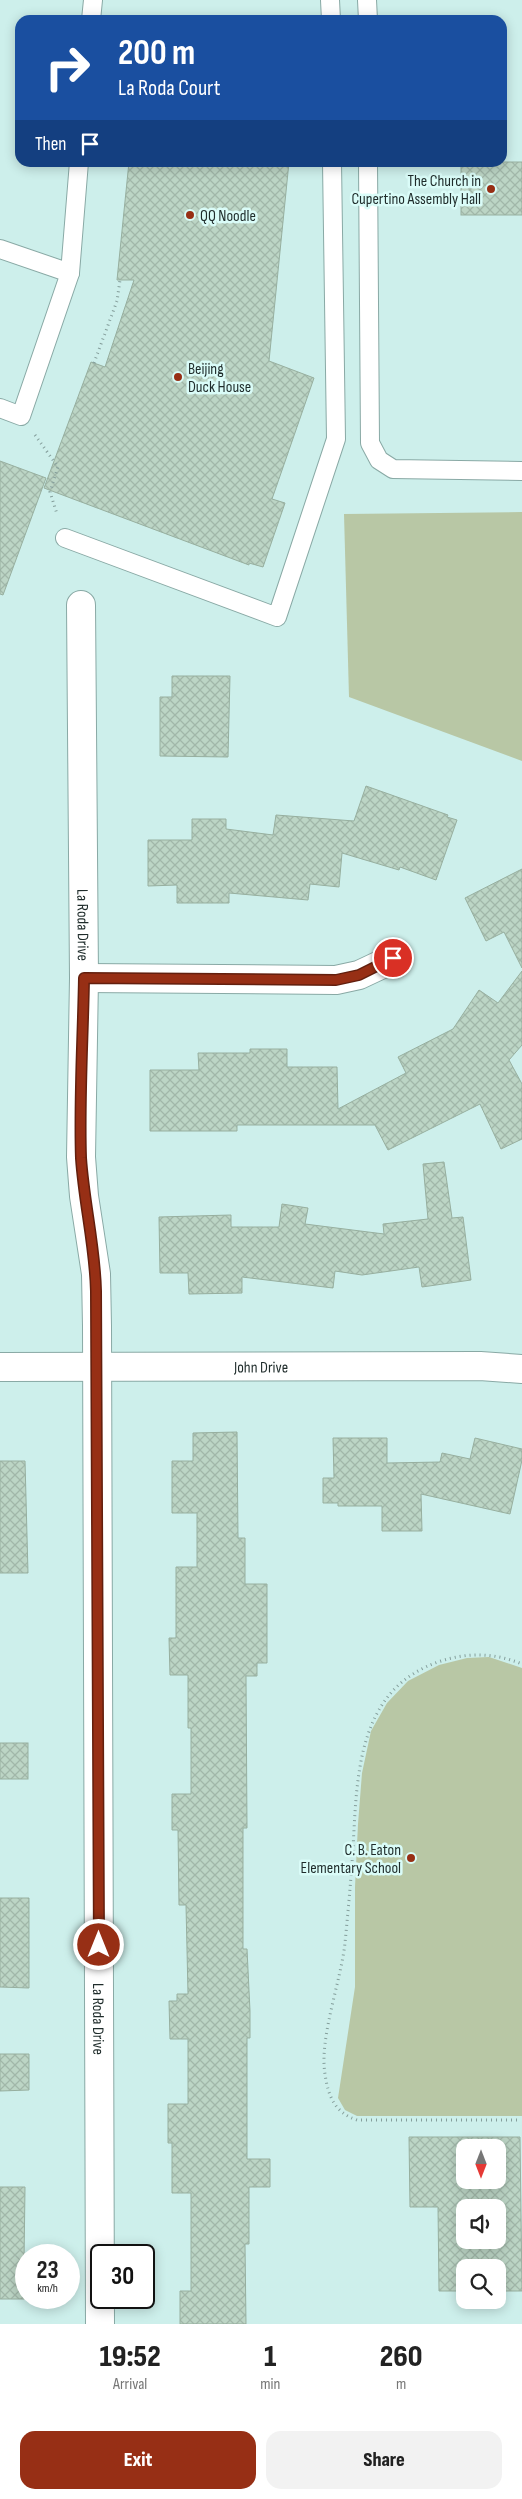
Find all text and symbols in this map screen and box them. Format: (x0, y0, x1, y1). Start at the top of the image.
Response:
text: 200 m (118, 32, 195, 75)
icon: right (35, 35, 100, 100)
text: La Roda Court (118, 75, 220, 102)
icon: arrive (76, 130, 104, 158)
text: Then (35, 133, 66, 156)
place label: The Church in Cupertino Assembly Hall (351, 172, 481, 209)
marker: The Church in Cupertino Assembly Hall (485, 183, 497, 195)
place label: QQ Noodle (200, 207, 256, 226)
marker: QQ Noodle (184, 209, 196, 221)
place label: Beijing Duck House (188, 360, 251, 397)
marker: Beijing Duck House (172, 371, 184, 383)
street label: La Roda Drive (72, 889, 92, 961)
pin (372, 937, 414, 979)
icon: arrive (379, 944, 407, 972)
street label: John Drive (233, 1358, 288, 1378)
place label: C. B. Eaton Elementary School (301, 1841, 401, 1878)
marker: C. B. Eaton Elementary School (405, 1852, 417, 1864)
position arrow (72, 1918, 124, 1970)
street label: La Roda Drive (88, 1983, 107, 2055)
north arrow (456, 2139, 506, 2189)
map controls (456, 2139, 506, 2309)
button: sound (456, 2199, 506, 2249)
speed limit sign: 30 (90, 2244, 155, 2309)
text: 23 (36, 2255, 59, 2286)
button: search (456, 2259, 506, 2309)
text: km/h (37, 2281, 58, 2296)
text: 19:52 (99, 2339, 161, 2375)
text: 1 (264, 2339, 276, 2375)
text: 260 (380, 2339, 423, 2375)
text: Arrival (113, 2375, 147, 2394)
text: min (260, 2375, 280, 2394)
text: m (396, 2375, 406, 2394)
button: Exit (20, 2431, 256, 2489)
button: Share (266, 2431, 502, 2489)

